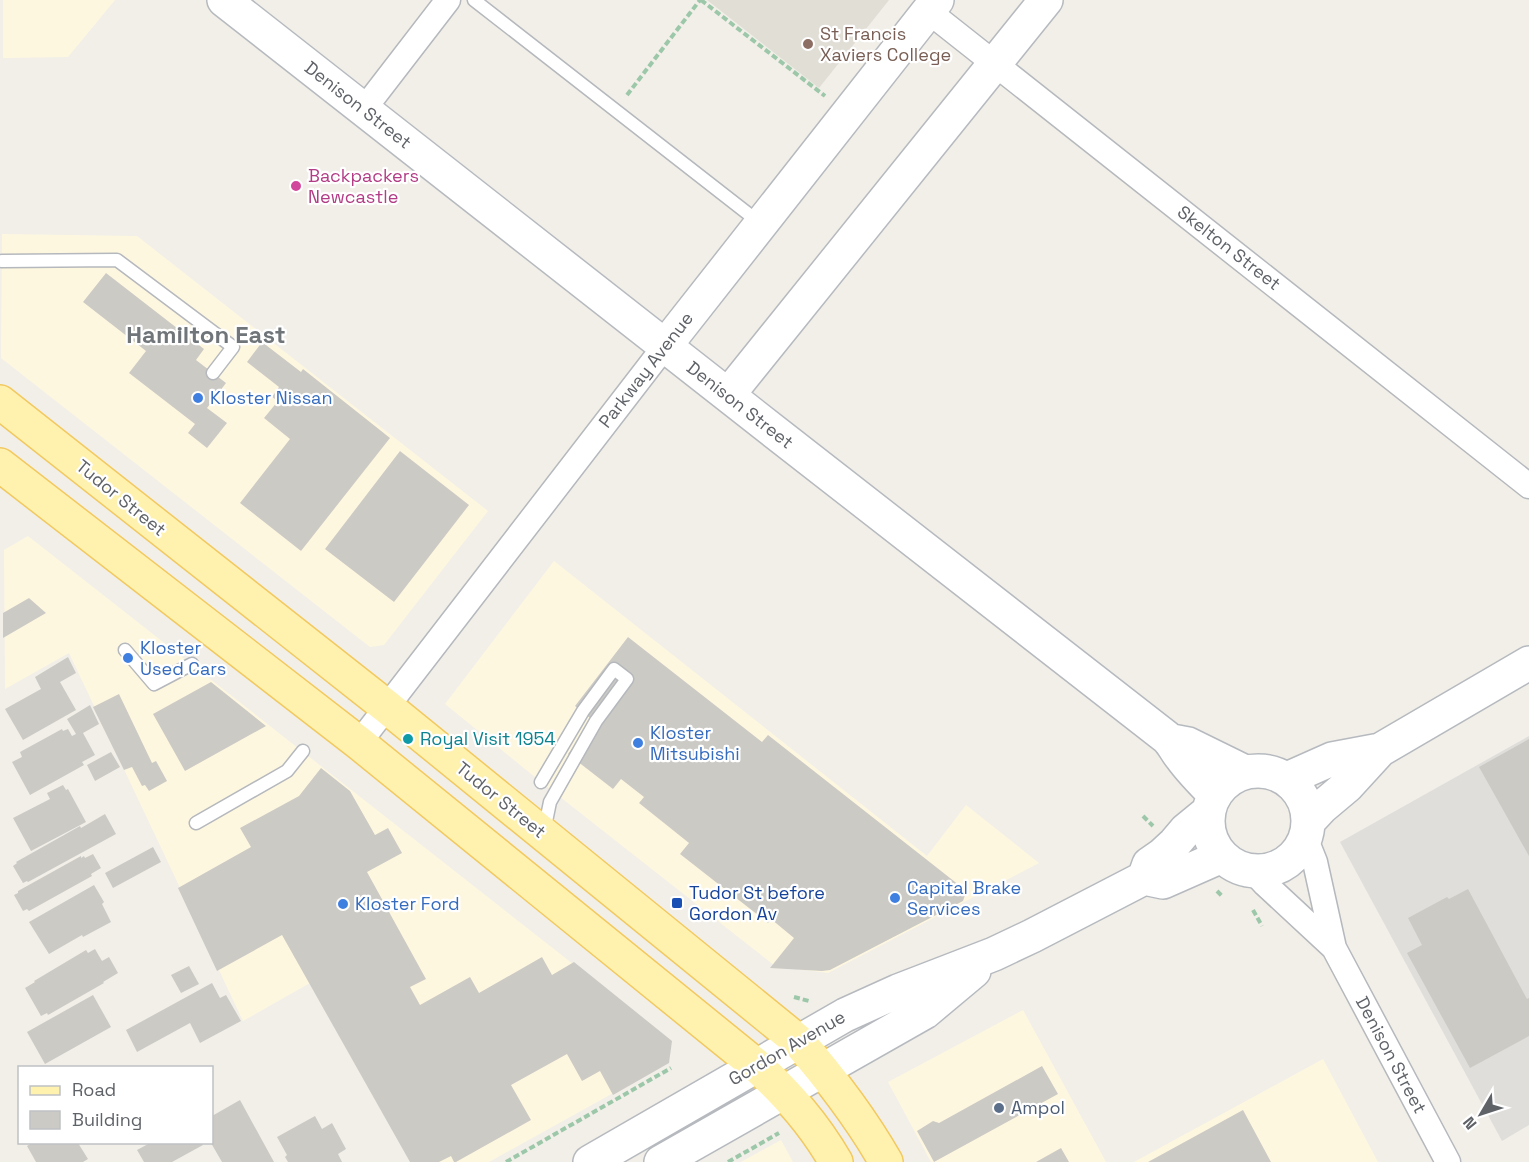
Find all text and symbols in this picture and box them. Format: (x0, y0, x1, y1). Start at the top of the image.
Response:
place label: St Francis Xaviers College (820, 22, 951, 66)
marker: St Francis Xaviers College (801, 37, 815, 51)
street label: Denison Street (300, 56, 416, 153)
place label: Backpackers Newcastle (308, 164, 419, 208)
marker: Backpackers Newcastle (289, 179, 303, 193)
street label: Skelton Street (1173, 200, 1286, 295)
street label: Parkway Avenue (593, 307, 698, 432)
district label: Hamilton East (126, 319, 286, 350)
street label: Denison Street (682, 356, 798, 453)
place label: Kloster Nissan (210, 386, 332, 409)
marker: Kloster Nissan (191, 391, 205, 405)
street label: Tudor Street (72, 454, 171, 541)
place label: Kloster Used Cars (140, 636, 226, 680)
marker: Kloster Used Cars (121, 651, 135, 665)
place label: Kloster Mitsubishi (650, 721, 740, 765)
place label: Royal Visit 1954 (420, 727, 556, 750)
marker: Royal Visit 1954 (401, 732, 415, 746)
marker: Kloster Mitsubishi (631, 736, 645, 750)
street label: Tudor Street (452, 756, 551, 843)
place label: Capital Brake Services (907, 876, 1021, 920)
place label: Tudor St before Gordon Av (689, 881, 825, 925)
marker: Capital Brake Services (888, 891, 902, 905)
place label: Kloster Ford (355, 892, 460, 915)
marker: Tudor St before Gordon Av (670, 896, 684, 910)
marker: Kloster Ford (336, 897, 350, 911)
street label: Denison Street (1351, 992, 1432, 1117)
street label: Gordon Avenue (724, 1005, 849, 1090)
legend (18, 1066, 213, 1144)
text: Road (72, 1078, 116, 1101)
north arrow (1451, 1084, 1511, 1144)
place label: Ampol (1011, 1096, 1065, 1119)
marker: Ampol (992, 1101, 1006, 1115)
text: Building (72, 1108, 142, 1131)
text: N (1458, 1112, 1481, 1134)

